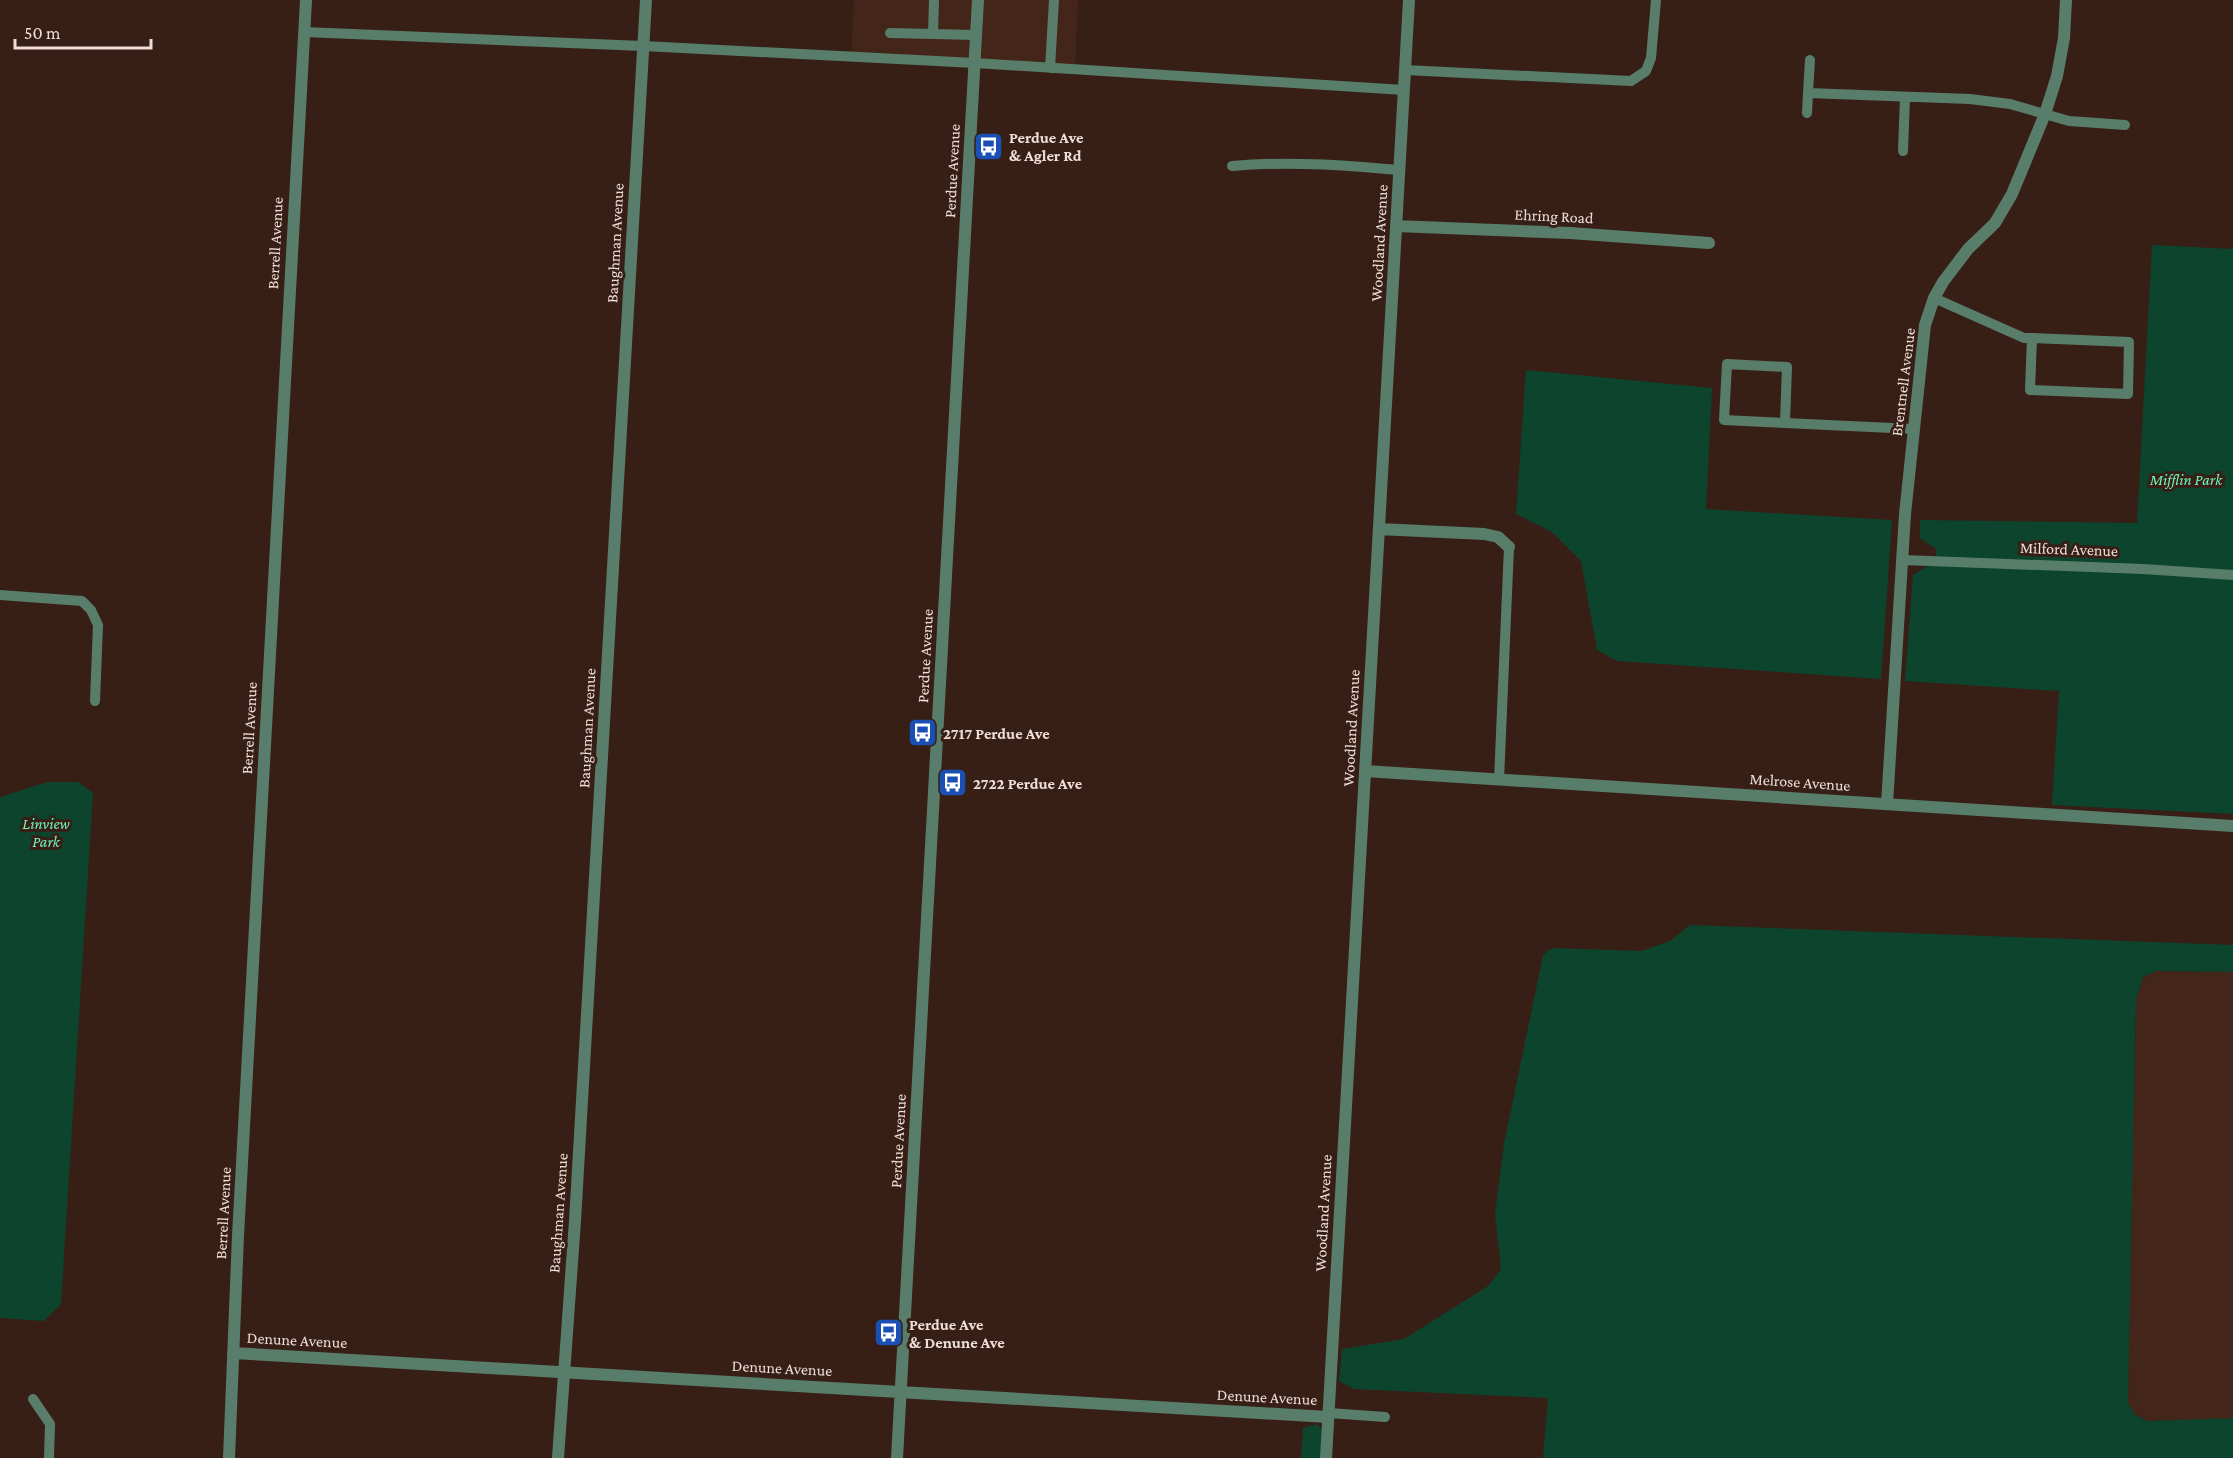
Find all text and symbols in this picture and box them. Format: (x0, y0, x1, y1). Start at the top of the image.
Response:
scale bar (15, 12, 152, 50)
text: 50 m (24, 23, 61, 43)
street label: Perdue Avenue (941, 124, 963, 218)
place label: Perdue Ave & Agler Rd (1009, 129, 1084, 164)
bus stop icon: Perdue Ave & Agler Rd (972, 130, 1004, 162)
street label: Baughman Avenue (603, 183, 628, 303)
street label: Woodland Avenue (1367, 184, 1391, 302)
street label: Berrell Avenue (264, 196, 286, 290)
street label: Ehring Road (1514, 205, 1594, 228)
street label: Brentnell Avenue (1888, 327, 1918, 437)
park label: Mifflin Park (2149, 471, 2223, 489)
street label: Milford Avenue (2020, 539, 2118, 559)
street label: Perdue Avenue (914, 609, 936, 703)
street label: Baughman Avenue (575, 668, 600, 788)
street label: Woodland Avenue (1339, 669, 1363, 787)
street label: Berrell Avenue (238, 681, 260, 775)
bus stop icon: 2717 Perdue Ave (906, 717, 938, 749)
place label: 2717 Perdue Ave (943, 725, 1050, 742)
bus stop icon: 2722 Perdue Ave (936, 767, 968, 799)
street label: Melrose Avenue (1749, 770, 1851, 794)
place label: 2722 Perdue Ave (973, 775, 1083, 792)
park label: Linview Park (22, 815, 70, 850)
street label: Perdue Avenue (887, 1094, 909, 1188)
street label: Baughman Avenue (545, 1153, 572, 1273)
street label: Woodland Avenue (1311, 1154, 1335, 1272)
street label: Berrell Avenue (212, 1166, 234, 1260)
place label: Perdue Ave & Denune Ave (909, 1316, 1005, 1351)
bus stop icon: Perdue Ave & Denune Ave (872, 1317, 904, 1349)
street label: Denune Avenue (246, 1329, 348, 1351)
street label: Denune Avenue (731, 1357, 833, 1379)
street label: Denune Avenue (1216, 1386, 1318, 1408)

